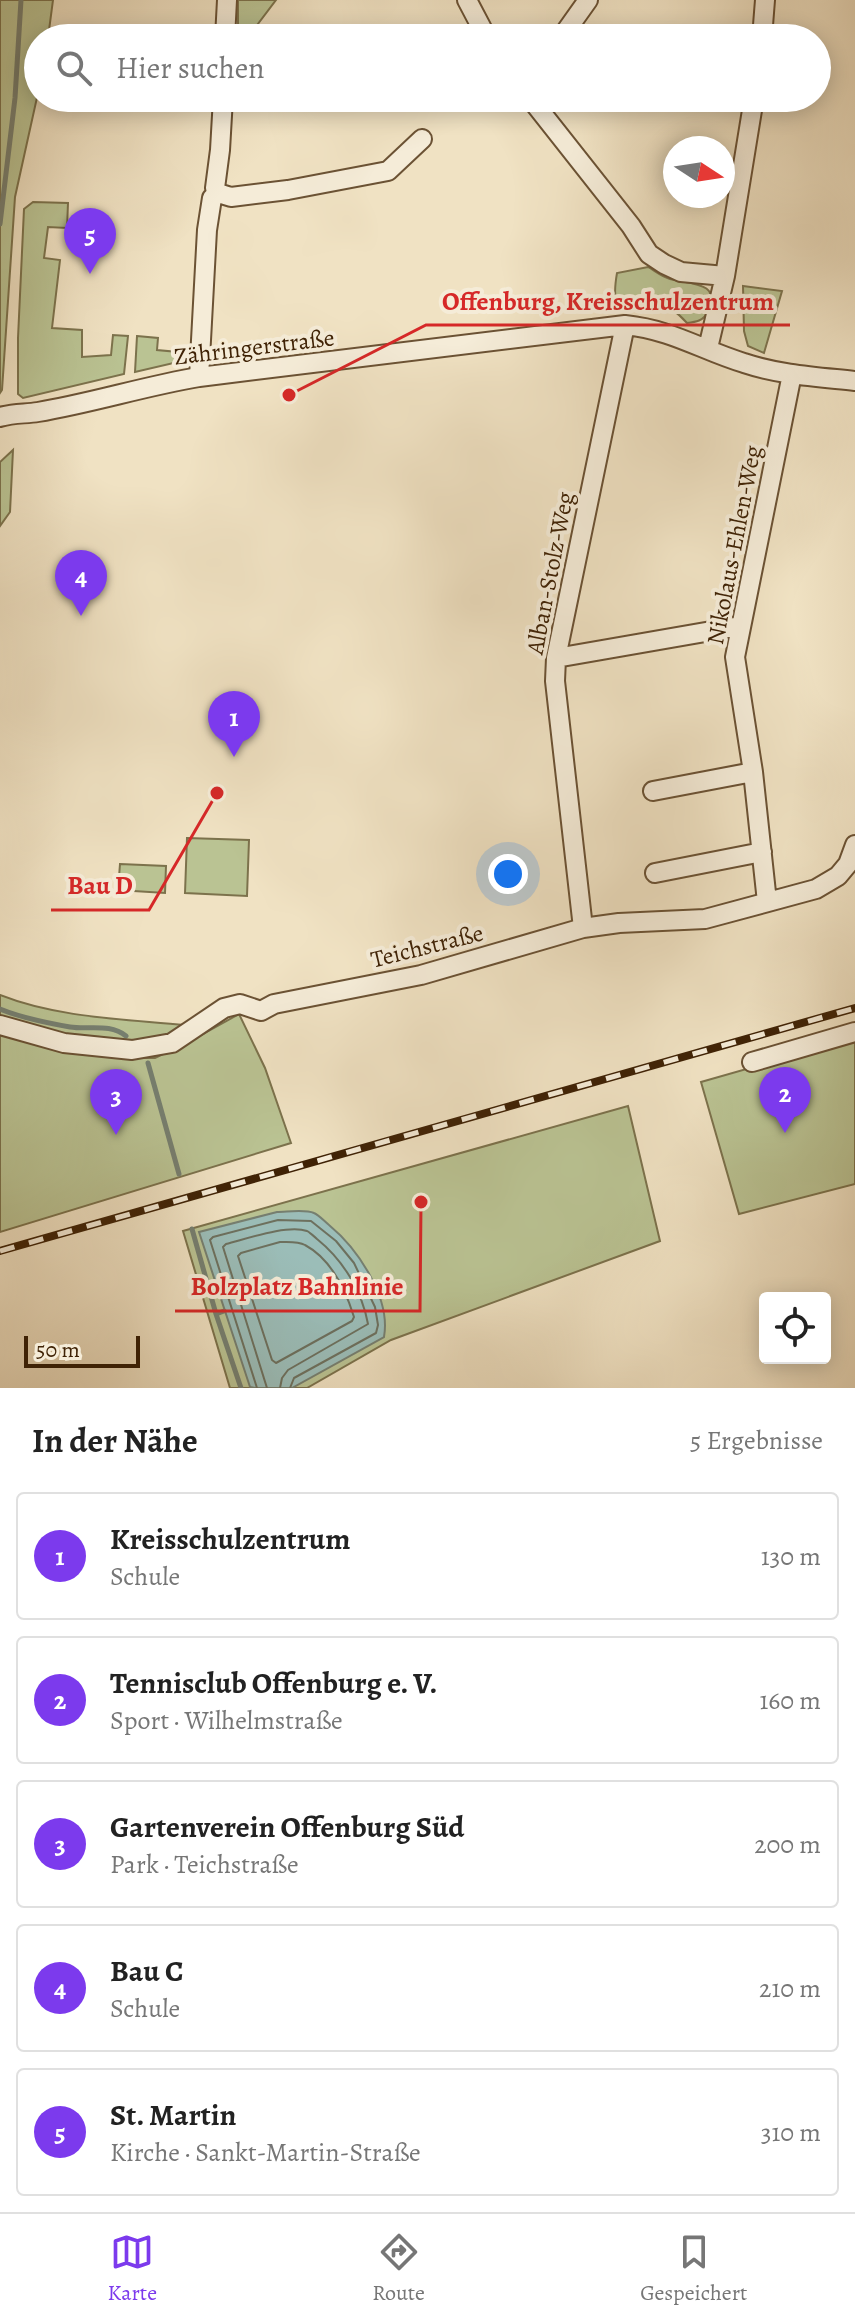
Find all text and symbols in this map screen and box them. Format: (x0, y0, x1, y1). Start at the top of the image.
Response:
search box (24, 24, 831, 112)
icon: search (52, 46, 96, 90)
text: Hier suchen (116, 48, 265, 88)
north arrow (663, 136, 735, 208)
pin: 5 (64, 208, 116, 274)
callout: Offenburg, Kreisschulzentrum (426, 275, 790, 325)
text: Offenburg, Kreisschulzentrum (442, 284, 774, 319)
street label: Zähringerstraße (172, 321, 336, 373)
street label: Nikolaus-Ehlen-Weg (699, 443, 769, 647)
street label: Alban-Stolz-Weg (518, 489, 581, 658)
pin: 4 (55, 550, 107, 616)
pin: 1 (208, 691, 260, 757)
your location (488, 854, 528, 894)
callout: Bau D (51, 860, 149, 910)
text: Bau D (67, 868, 133, 903)
street label: Teichstraße (367, 917, 487, 975)
pin: 2 (759, 1067, 811, 1133)
pin: 3 (90, 1069, 142, 1135)
callout: Bolzplatz Bahnlinie (175, 1261, 420, 1311)
text: Bolzplatz Bahnlinie (191, 1269, 403, 1304)
map controls (759, 1292, 831, 1364)
button: locate (759, 1292, 831, 1364)
scale bar (24, 1332, 140, 1368)
text: 50 m (36, 1335, 80, 1365)
text: In der Nähe (32, 1417, 198, 1464)
text: 5 Ergebnisse (690, 1423, 823, 1458)
text: Kreisschulzentrum (110, 1519, 350, 1559)
text: 1 (55, 1539, 65, 1574)
text: 130 m (761, 1539, 821, 1574)
text: Schule (110, 1559, 180, 1594)
text: Tennisclub Offenburg e. V. (110, 1663, 438, 1703)
text: 2 (54, 1683, 66, 1718)
text: 160 m (759, 1683, 821, 1718)
text: Sport · Wilhelmstraße (110, 1703, 343, 1738)
text: Gartenverein Offenburg Süd (110, 1807, 464, 1847)
text: 3 (54, 1827, 66, 1862)
text: 200 m (754, 1827, 821, 1862)
text: Park · Teichstraße (110, 1847, 299, 1882)
text: Bau C (110, 1951, 183, 1991)
text: 4 (54, 1971, 66, 2006)
text: 210 m (759, 1971, 821, 2006)
text: Schule (110, 1991, 180, 2026)
text: St. Martin (110, 2095, 236, 2135)
text: 5 (54, 2115, 66, 2150)
text: 310 m (761, 2115, 821, 2150)
text: Kirche · Sankt-Martin-Straße (110, 2135, 421, 2170)
tab: Karte (108, 2230, 157, 2308)
tab: Route (372, 2230, 425, 2308)
tab: Gespeichert (640, 2230, 747, 2308)

